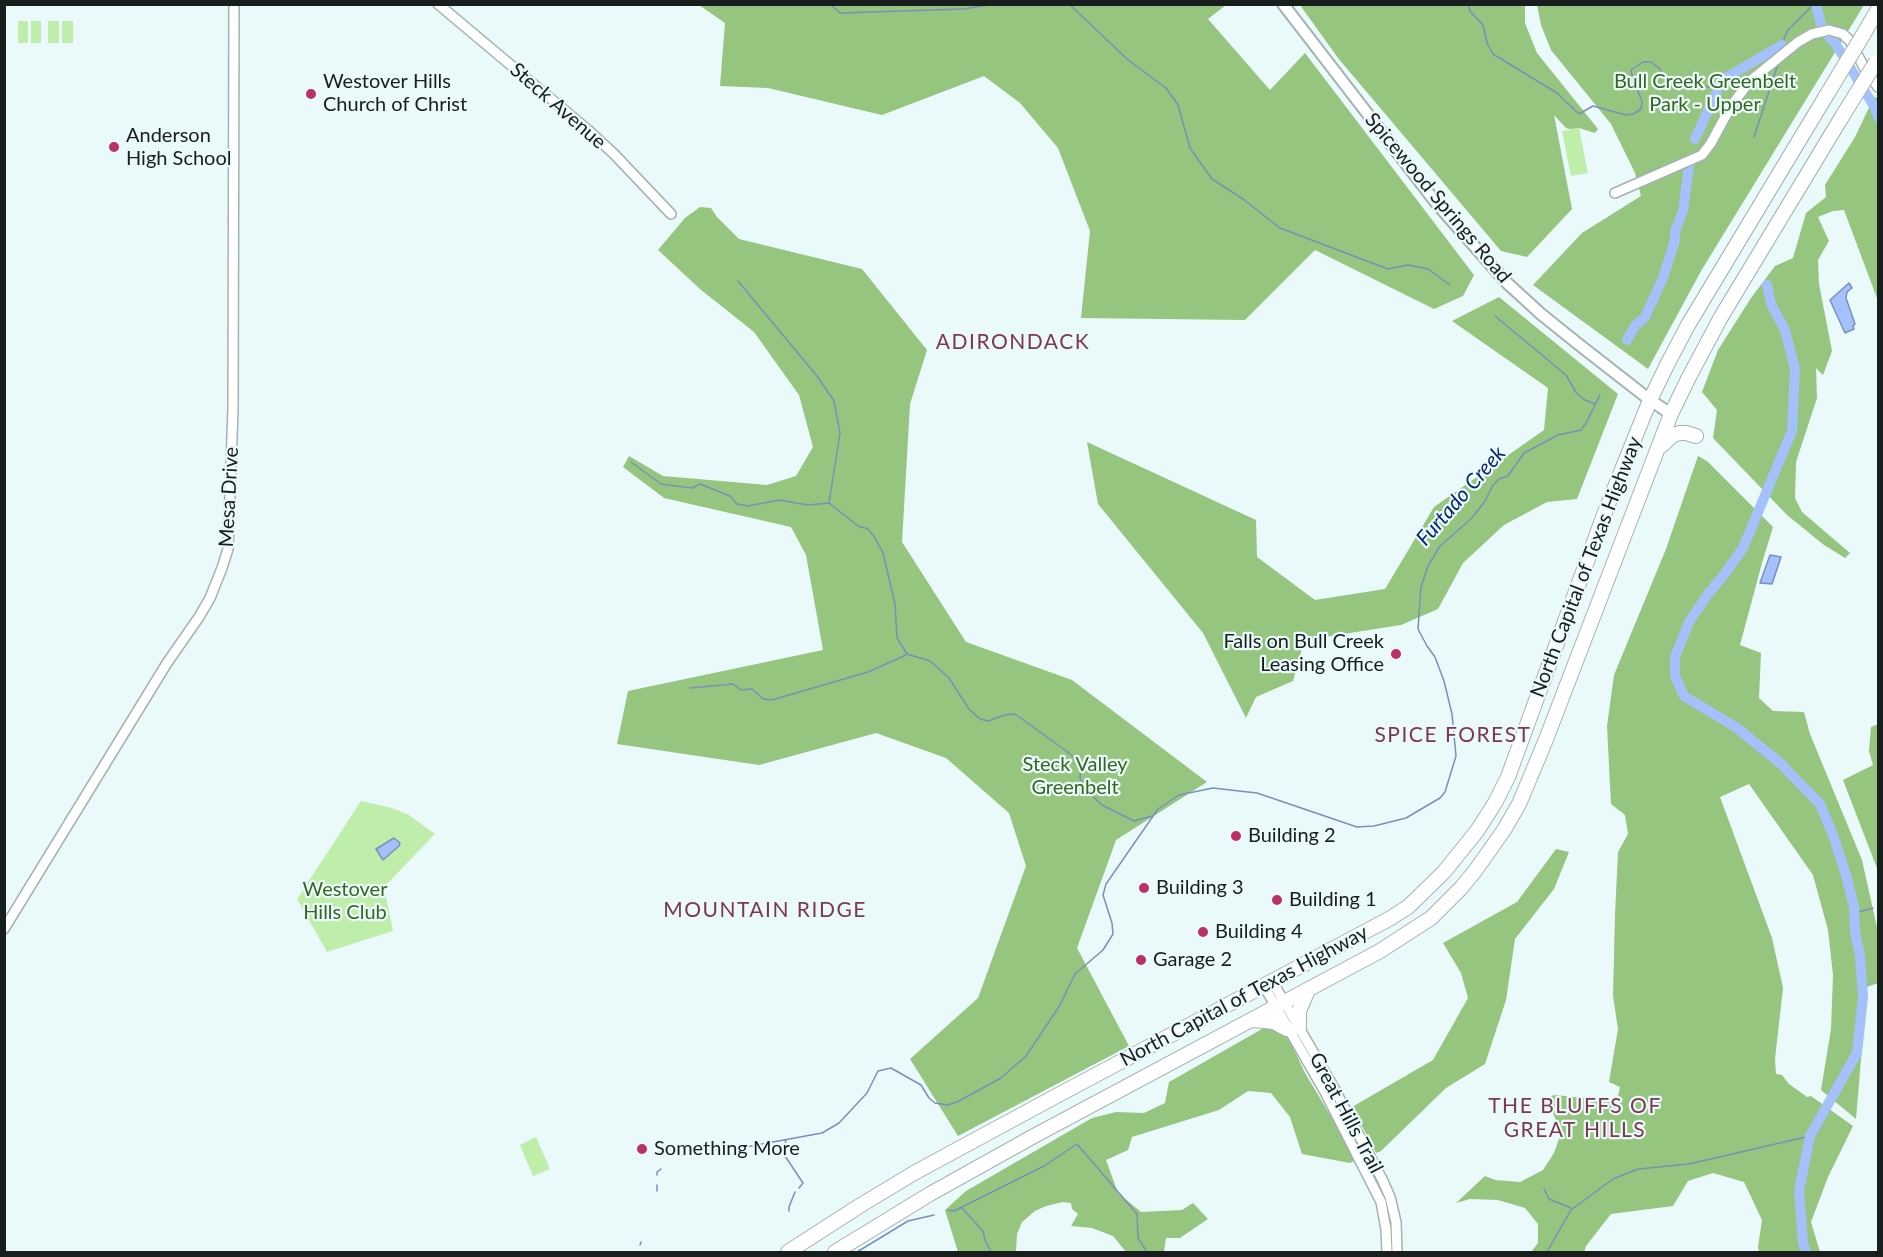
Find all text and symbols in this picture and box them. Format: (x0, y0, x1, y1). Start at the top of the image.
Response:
street label: Steck Avenue (505, 58, 611, 154)
place label: Westover Hills Church of Christ (323, 70, 467, 117)
park label: Bull Creek Greenbelt Park - Upper (1614, 70, 1796, 117)
marker: Westover Hills Church of Christ (304, 87, 318, 101)
street label: Spicewood Springs Road (1360, 108, 1516, 288)
place label: Anderson High School (126, 124, 231, 171)
marker: Anderson High School (107, 140, 121, 154)
district label: ADIRONDACK (936, 329, 1090, 355)
street label: North Capital of Texas Highway (1525, 433, 1647, 701)
water label: Furtado Creek (1411, 441, 1511, 551)
street label: Mesa Drive (214, 446, 244, 548)
place label: Falls on Bull Creek Leasing Office (1223, 630, 1384, 677)
marker: Falls on Bull Creek Leasing Office (1389, 647, 1403, 661)
district label: SPICE FOREST (1374, 722, 1532, 748)
park label: Steck Valley Greenbelt (1023, 753, 1127, 800)
place label: Building 2 (1248, 824, 1336, 848)
marker: Building 2 (1229, 829, 1243, 843)
place label: Building 3 (1156, 876, 1244, 900)
park label: Westover Hills Club (303, 878, 387, 925)
marker: Building 3 (1137, 881, 1151, 895)
place label: Building 1 (1289, 888, 1377, 912)
marker: Building 1 (1270, 893, 1284, 907)
district label: MOUNTAIN RIDGE (663, 897, 867, 923)
street label: North Capital of Texas Highway (1116, 920, 1372, 1072)
place label: Building 4 (1215, 920, 1303, 944)
marker: Building 4 (1196, 925, 1210, 939)
place label: Garage 2 (1153, 948, 1232, 972)
marker: Garage 2 (1134, 953, 1148, 967)
street label: Great Hills Trail (1304, 1049, 1388, 1177)
district label: THE BLUFFS OF GREAT HILLS (1488, 1093, 1662, 1143)
place label: Something More (654, 1137, 800, 1161)
marker: Something More (635, 1142, 649, 1156)

